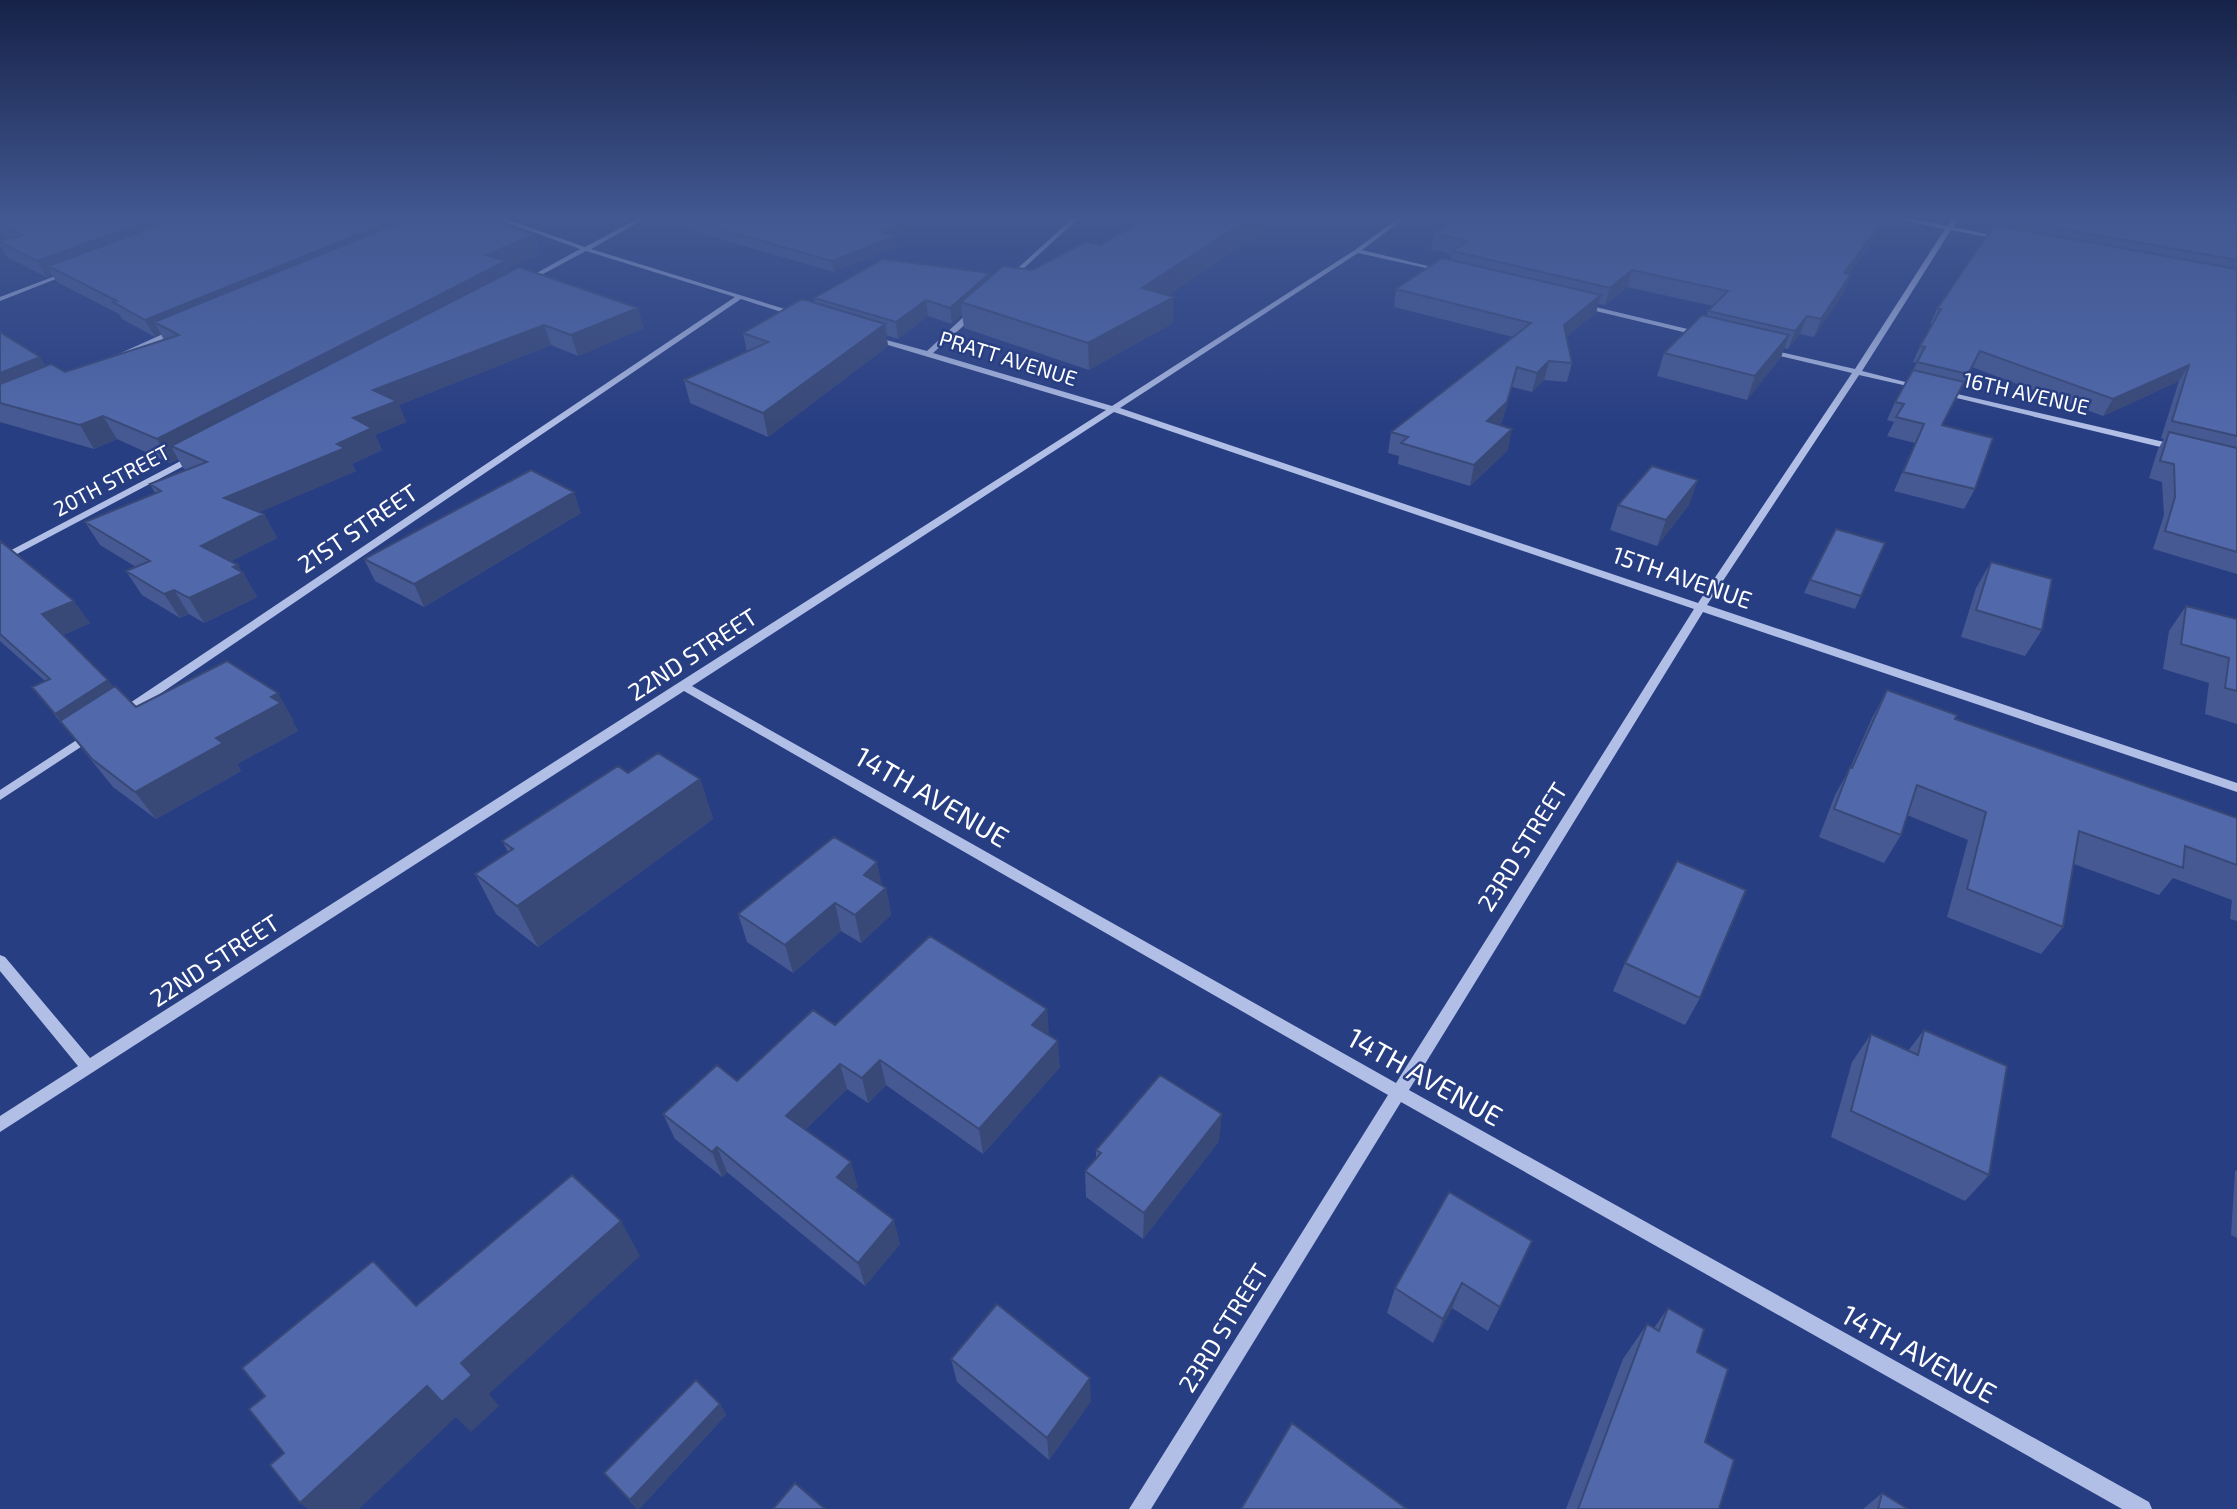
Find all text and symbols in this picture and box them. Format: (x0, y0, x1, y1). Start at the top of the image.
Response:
street label: PRATT AVENUE (937, 325, 1080, 390)
street label: 16TH AVENUE (1961, 366, 2092, 419)
street label: 20TH STREET (49, 439, 174, 521)
street label: 21ST STREET (292, 477, 423, 578)
street label: 15TH AVENUE (1609, 539, 1756, 614)
street label: 22ND STREET (622, 601, 762, 706)
street label: 14TH AVENUE (850, 738, 1015, 854)
street label: 23RD STREET (1471, 777, 1573, 916)
street label: 22ND STREET (144, 907, 284, 1012)
street label: 14TH AVENUE (1342, 1020, 1509, 1133)
street label: 23RD STREET (1172, 1258, 1274, 1397)
street label: 14TH AVENUE (1836, 1297, 2003, 1410)

